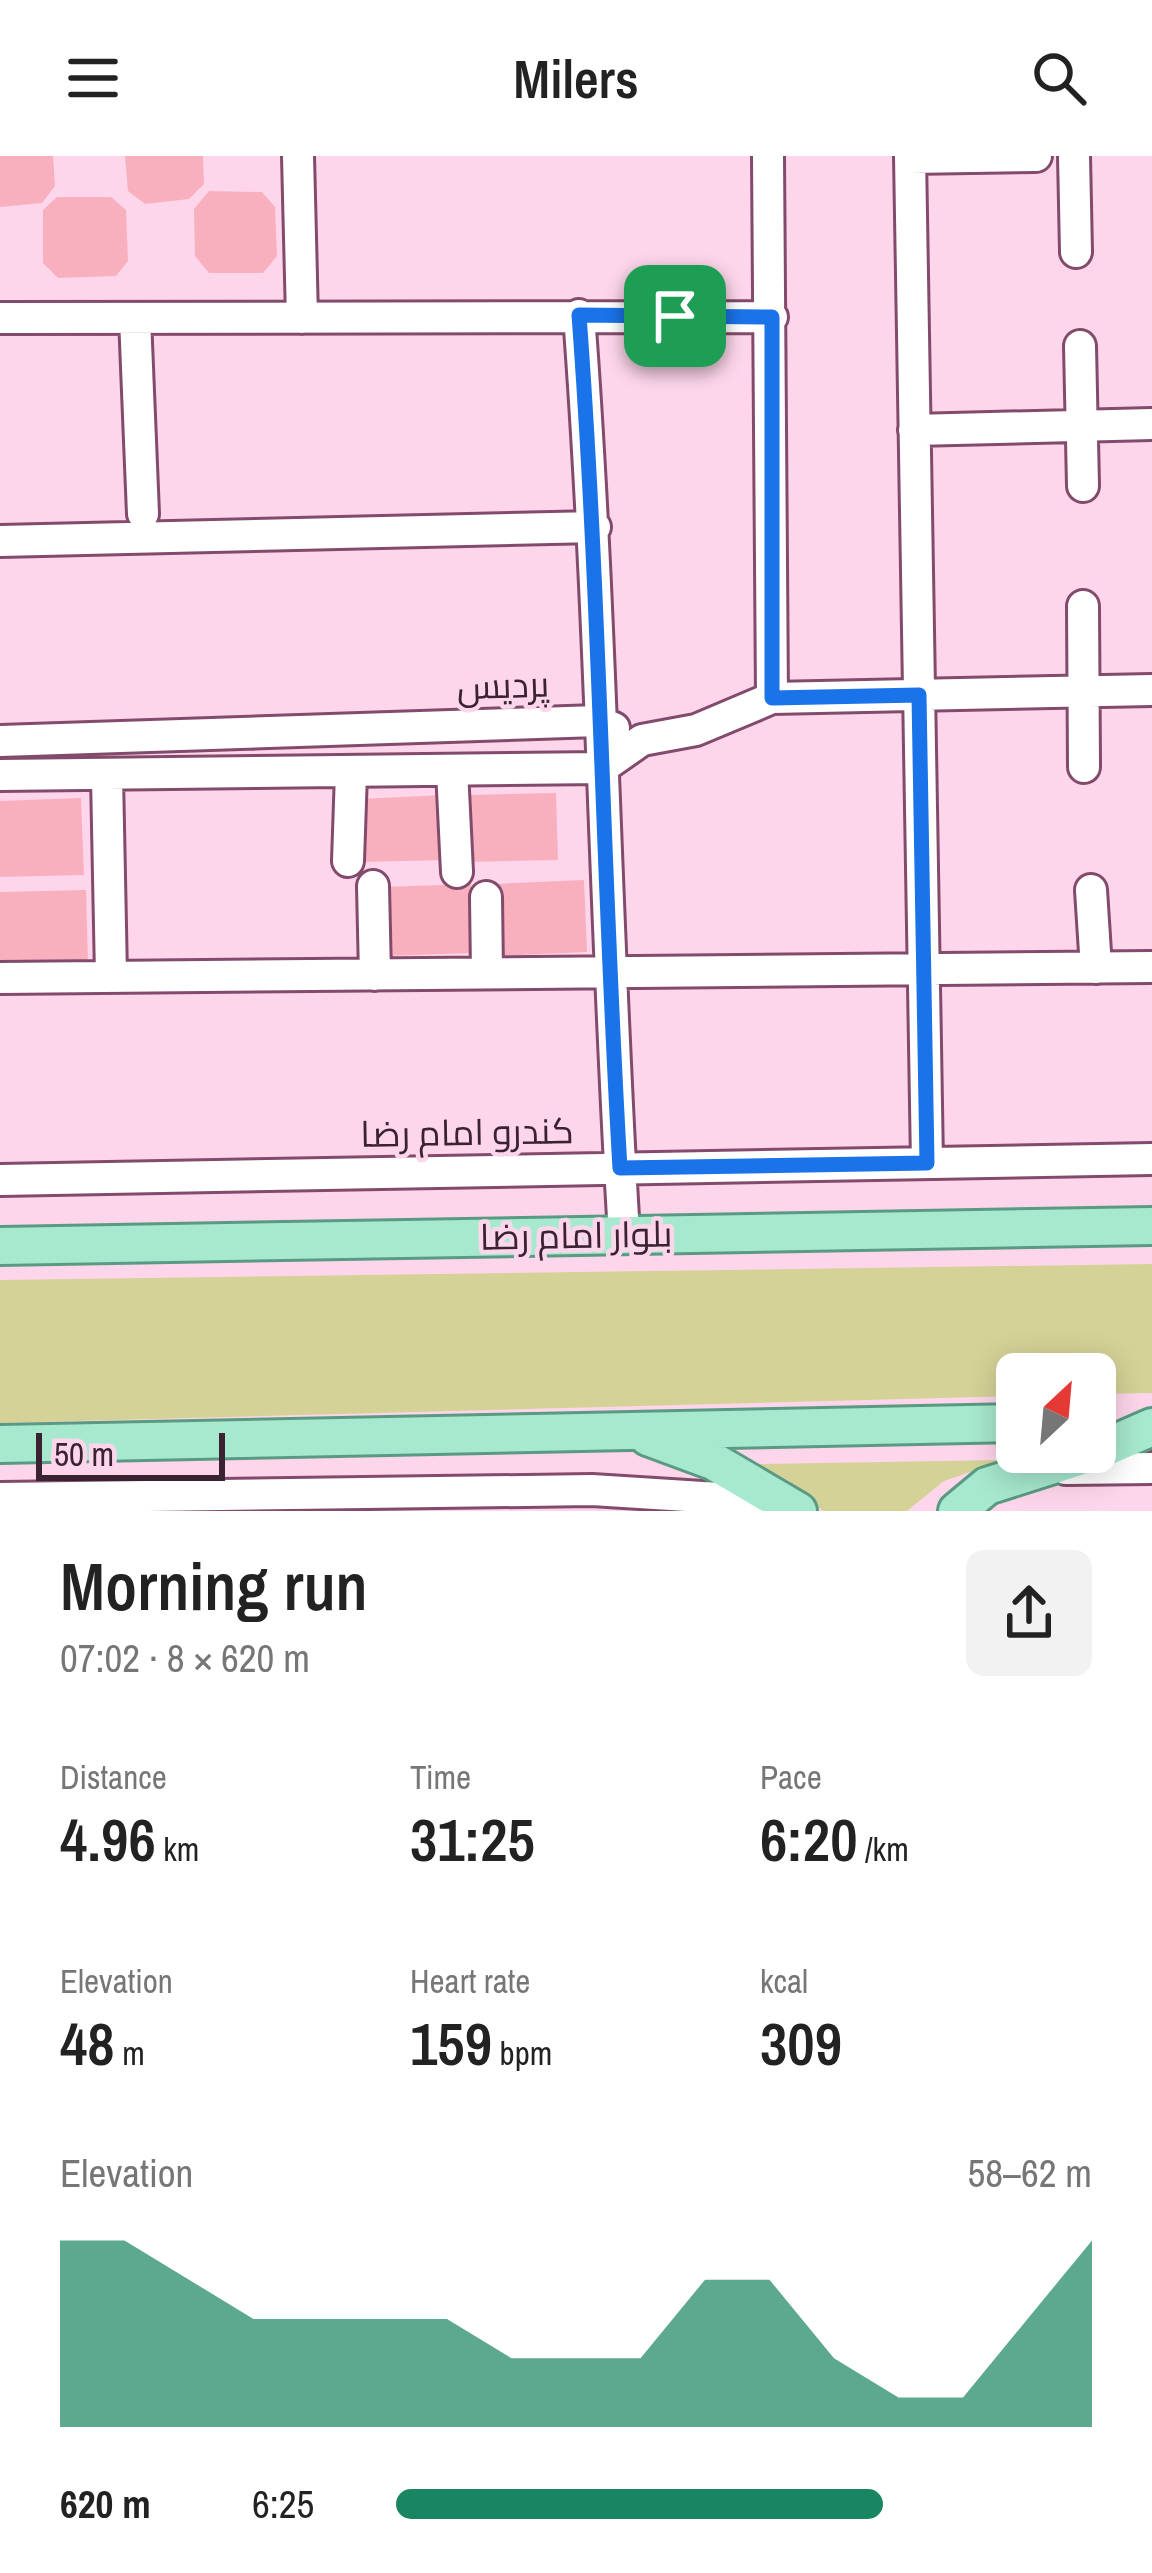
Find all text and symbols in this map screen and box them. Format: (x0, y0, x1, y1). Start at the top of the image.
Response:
text: Milers (513, 42, 639, 115)
icon: menu (60, 45, 126, 111)
icon: search (1026, 45, 1092, 111)
pin (624, 265, 726, 367)
icon: arrive (642, 283, 708, 349)
street label: پردیس (456, 659, 550, 711)
street label: کندرو امام رضا (360, 1106, 574, 1159)
street label: بلوار امام رضا (479, 1209, 673, 1262)
north arrow (996, 1353, 1116, 1473)
map controls (996, 1353, 1116, 1473)
scale bar (36, 1427, 225, 1480)
text: 50 m (54, 1432, 114, 1476)
text: Morning run (60, 1542, 368, 1631)
button: share (966, 1550, 1092, 1676)
text: 07:02 · 8 × 620 m (60, 1632, 310, 1684)
text: Distance (60, 1755, 167, 1799)
text: Time (410, 1755, 471, 1799)
text: Pace (760, 1755, 822, 1799)
text: 4.96 (60, 1799, 156, 1880)
text: 31:25 (410, 1799, 535, 1880)
text: 6:20 (760, 1799, 858, 1880)
text: km (156, 1827, 199, 1871)
text: /km (858, 1827, 909, 1871)
text: Elevation (60, 1959, 173, 2003)
text: Heart rate (410, 1959, 530, 2003)
text: kcal (760, 1959, 808, 2003)
text: 48 (60, 2003, 115, 2084)
text: 159 (410, 2003, 492, 2084)
text: 309 (760, 2003, 842, 2084)
text: m (115, 2031, 145, 2075)
text: bpm (492, 2031, 552, 2075)
text: Elevation (60, 2147, 193, 2199)
text: 58–62 m (968, 2147, 1092, 2199)
text: 620 m (60, 2478, 151, 2530)
text: 6:25 (252, 2478, 314, 2530)

